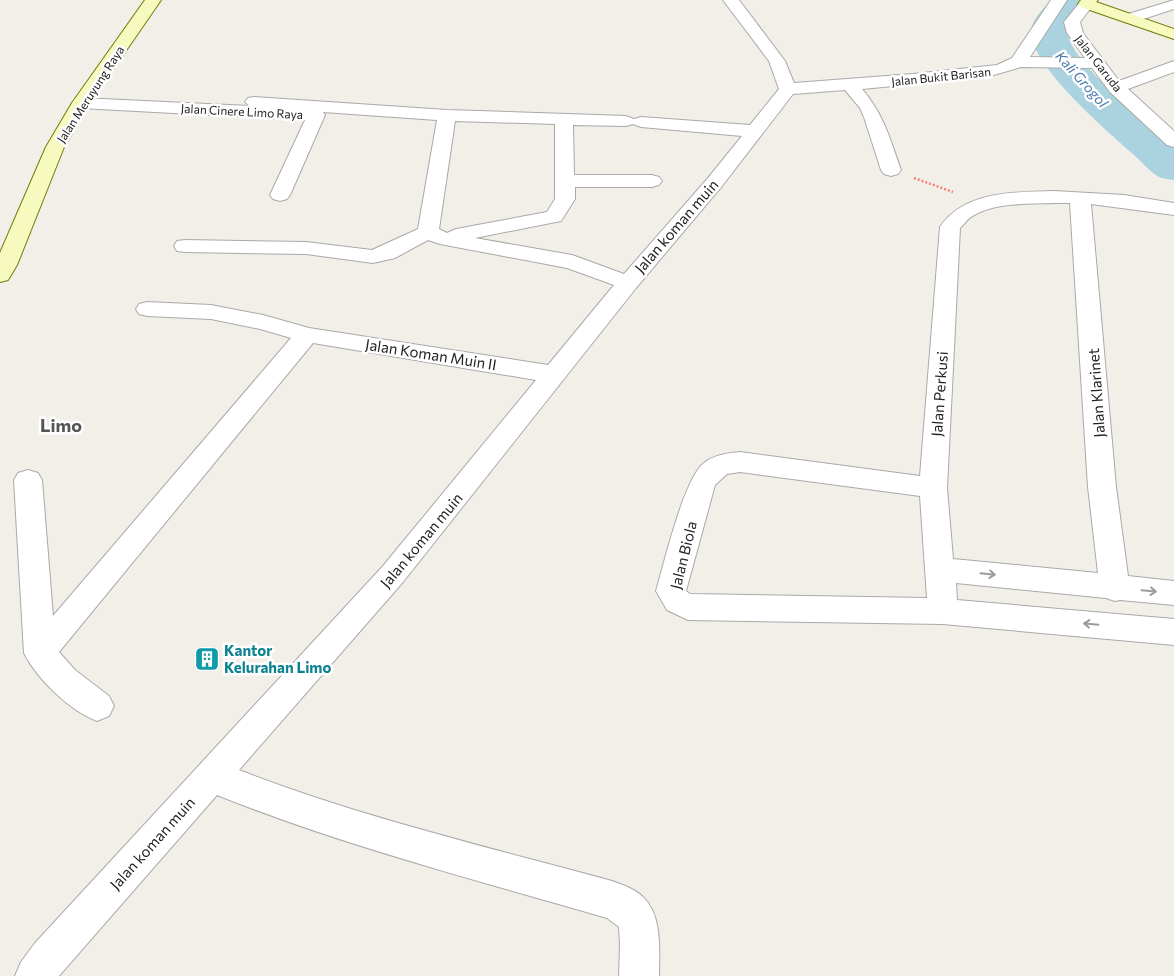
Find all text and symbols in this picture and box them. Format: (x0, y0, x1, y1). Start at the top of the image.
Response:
street label: Jalan Garuda (1072, 32, 1125, 95)
street label: Jalan Meruyung Raya (53, 43, 127, 146)
water label: Kali Grogol (1052, 47, 1112, 111)
street label: Jalan Bukit Barisan (891, 64, 992, 89)
street label: Jalan Cinere Limo Raya (180, 101, 303, 122)
street label: Jalan koman muin (630, 175, 722, 277)
street label: Jalan Koman Muin II (364, 335, 498, 373)
street label: Jalan Klarinet (1084, 348, 1108, 438)
street label: Jalan Perkusi (927, 351, 951, 437)
district label: Limo (40, 414, 82, 436)
street label: Jalan koman muin (376, 489, 466, 591)
street label: Jalan Biola (666, 519, 700, 591)
one-way arrow (979, 569, 995, 579)
one-way arrow (1141, 587, 1157, 596)
one-way arrow (1083, 619, 1099, 629)
place label: Kantor Kelurahan Limo (224, 641, 331, 676)
building icon: Kantor Kelurahan Limo (194, 646, 220, 672)
street label: Jalan koman muin (106, 793, 198, 893)

